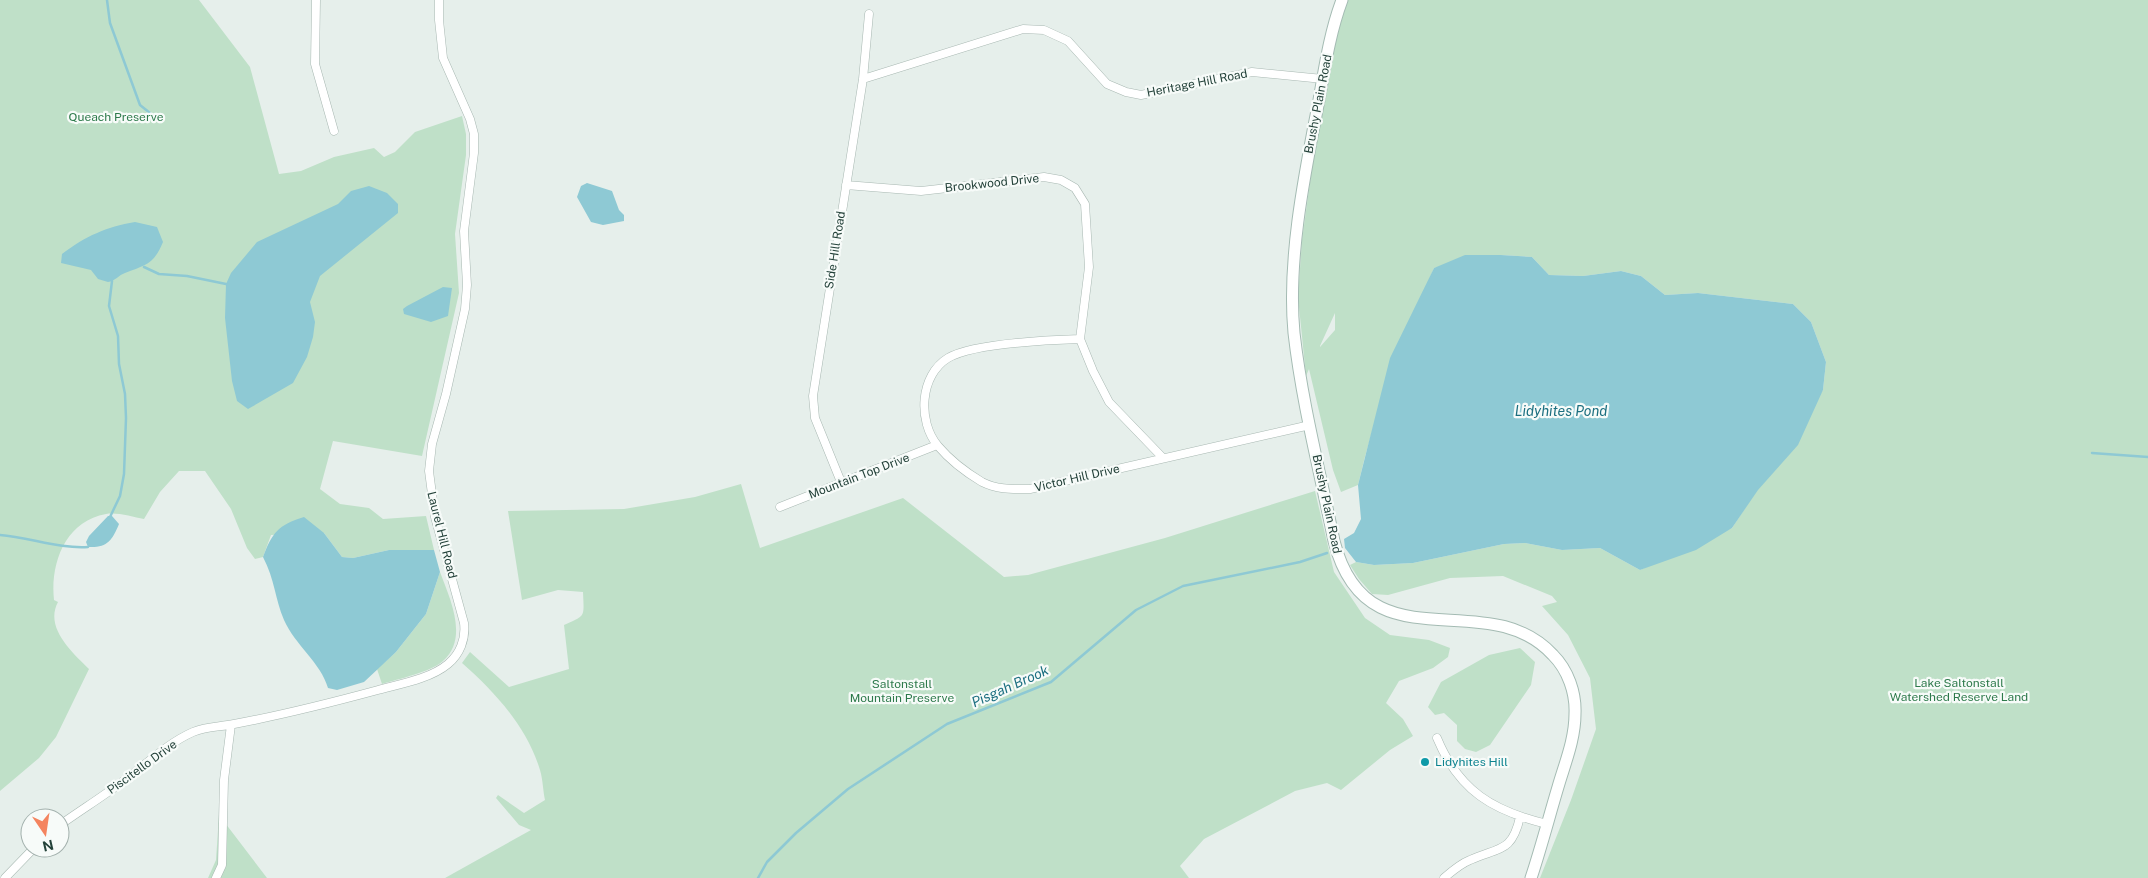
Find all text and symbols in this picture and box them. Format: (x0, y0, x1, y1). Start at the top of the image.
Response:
street label: Brushy Plain Road (1301, 53, 1335, 155)
street label: Heritage Hill Road (1145, 66, 1249, 100)
park label: Queach Preserve (68, 110, 164, 124)
street label: Brookwood Drive (944, 171, 1040, 195)
street label: Side Hill Road (822, 210, 848, 290)
water label: Lidyhites Pond (1515, 403, 1607, 419)
street label: Mountain Top Drive (807, 450, 912, 502)
street label: Brushy Plain Road (1310, 453, 1344, 555)
street label: Victor Hill Drive (1033, 461, 1121, 495)
street label: Laurel Hill Road (424, 490, 460, 580)
water label: Pisgah Brook (969, 662, 1051, 710)
park label: Lake Saltonstall Watershed Reserve Land (1890, 676, 2028, 704)
park label: Saltonstall Mountain Preserve (850, 677, 955, 705)
street label: Piscitello Drive (105, 737, 180, 797)
place label: Lidyhites Hill (1435, 755, 1508, 769)
marker: Lidyhites Hill (1419, 756, 1431, 768)
north arrow (20, 808, 70, 858)
text: N (41, 837, 55, 855)

